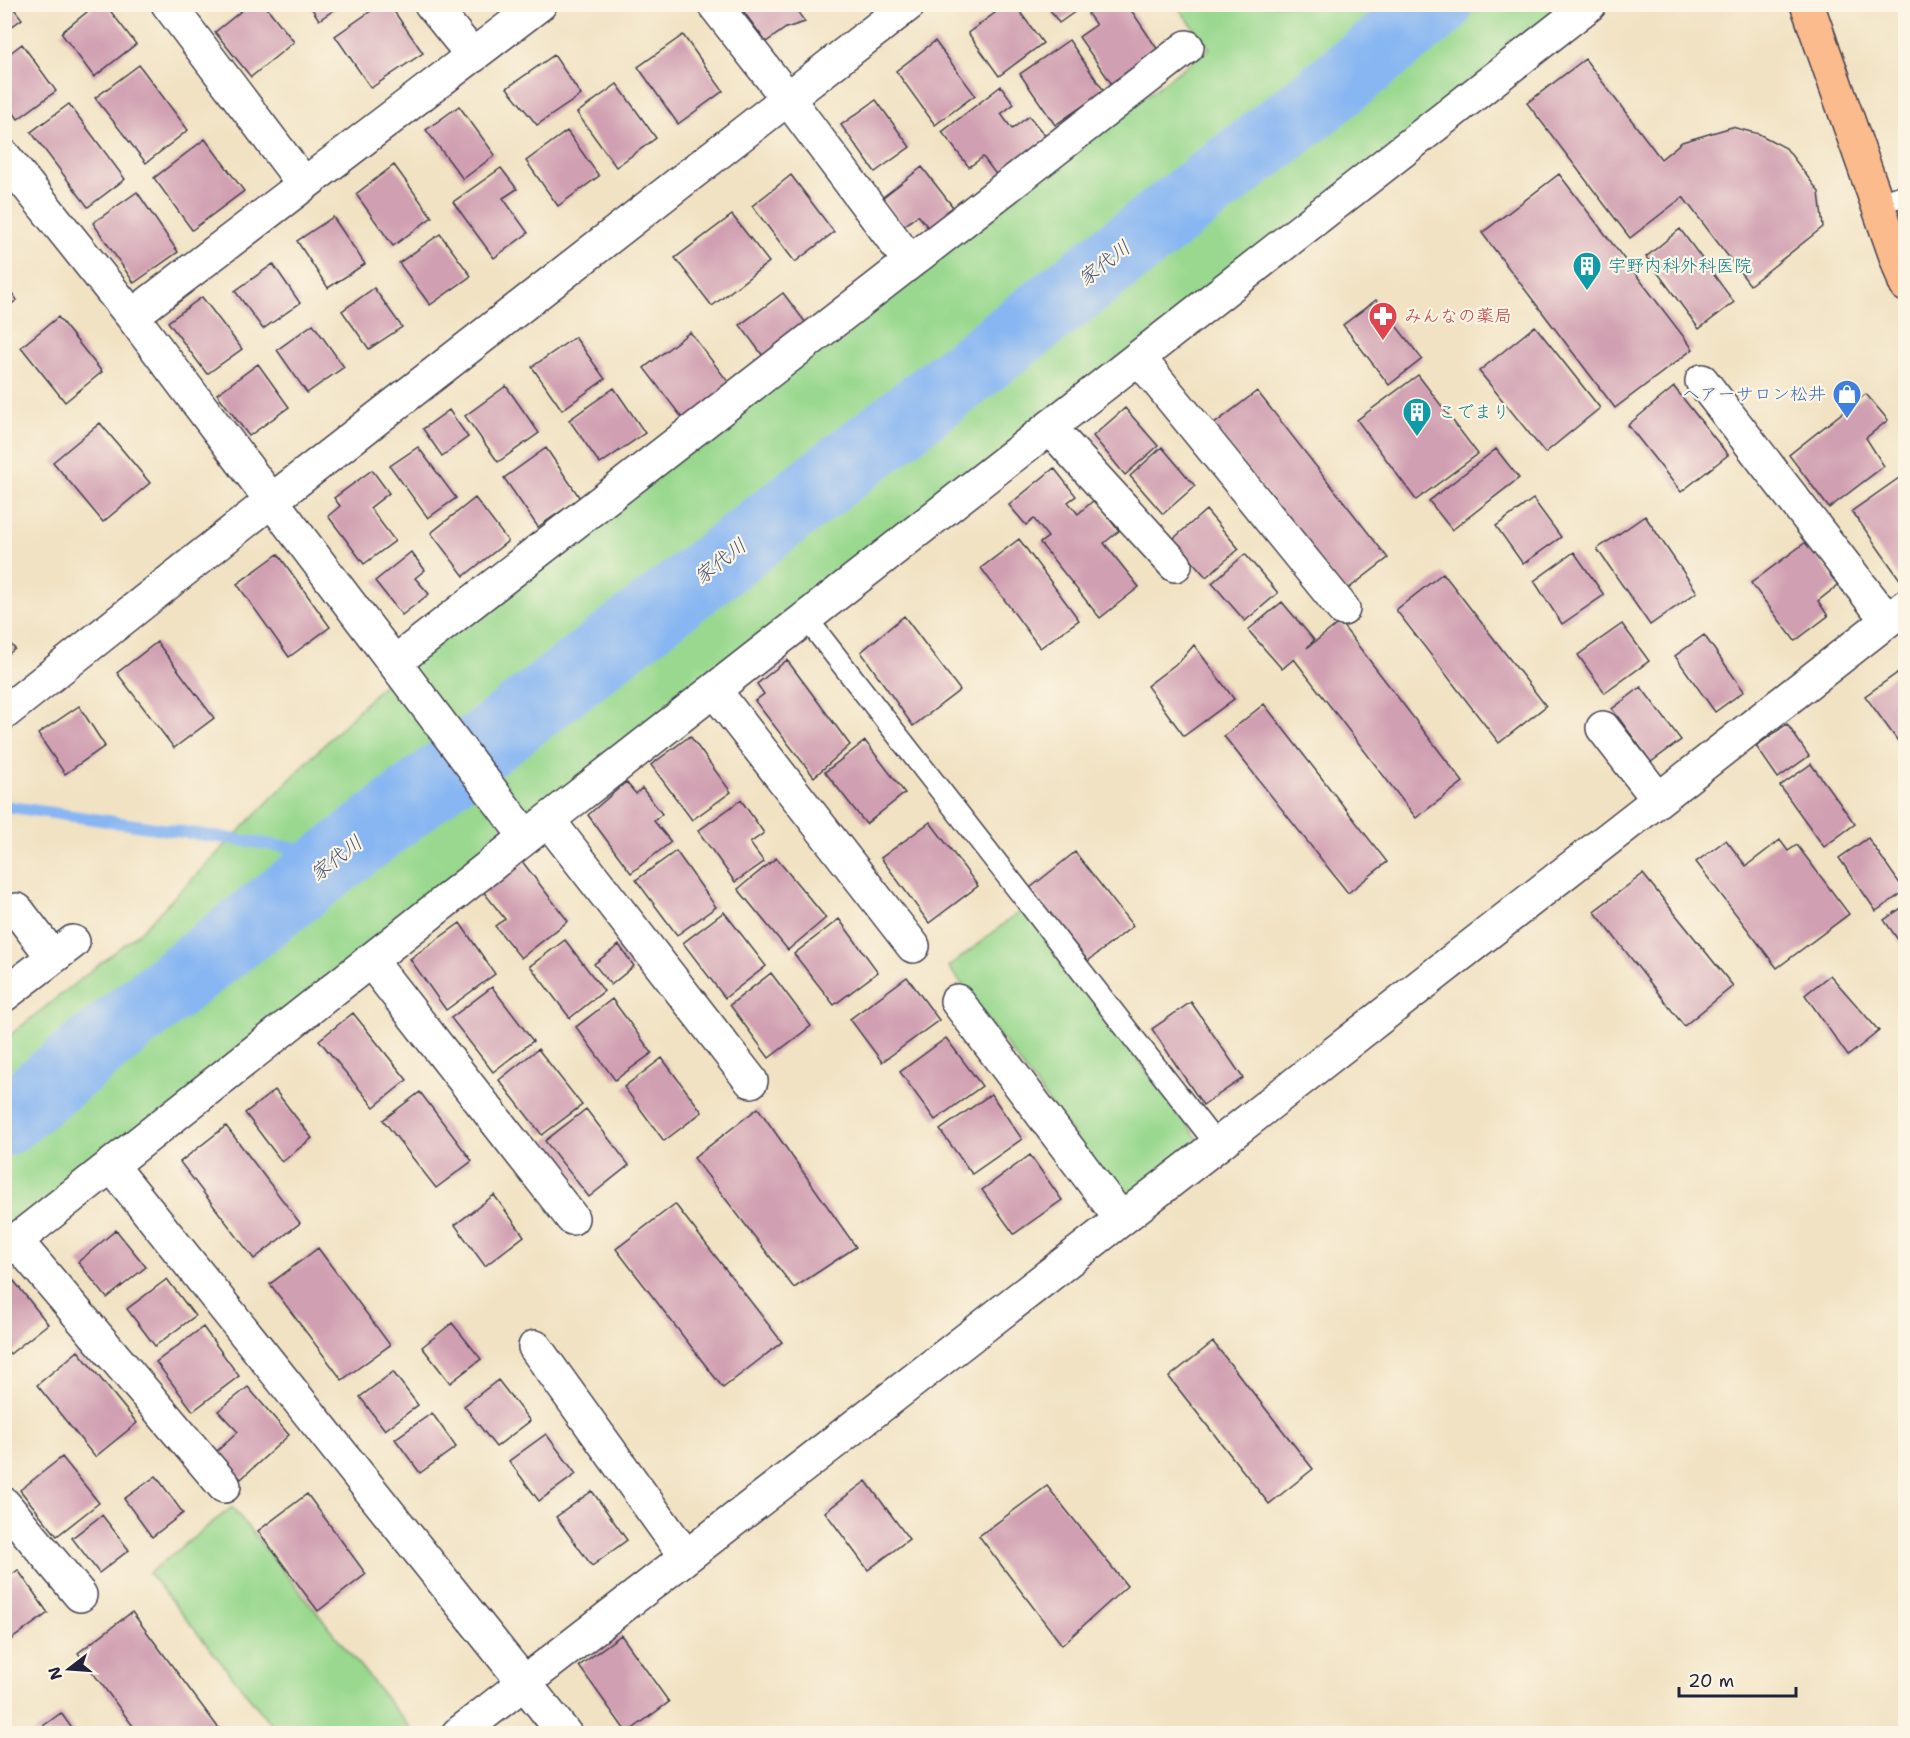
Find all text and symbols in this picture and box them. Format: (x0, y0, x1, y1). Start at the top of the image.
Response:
water label: 家代川 (1072, 234, 1136, 292)
building icon: 宇野内科外科医院 (1571, 250, 1603, 292)
place label: 宇野内科外科医院 (1608, 254, 1752, 278)
pharmacy icon: みんなの薬局 (1367, 300, 1399, 342)
place label: みんなの薬局 (1404, 304, 1512, 328)
shop icon: ヘアーサロン松井 (1831, 378, 1863, 420)
place label: ヘアーサロン松井 (1682, 382, 1826, 406)
building icon: こでまり (1401, 396, 1433, 438)
place label: こでまり (1438, 400, 1510, 424)
water label: 家代川 (688, 532, 752, 590)
water label: 家代川 (304, 829, 368, 887)
north arrow (39, 1639, 99, 1699)
scale bar (1679, 1660, 1796, 1698)
text: N (43, 1664, 67, 1682)
text: 20 m (1688, 1669, 1734, 1693)

